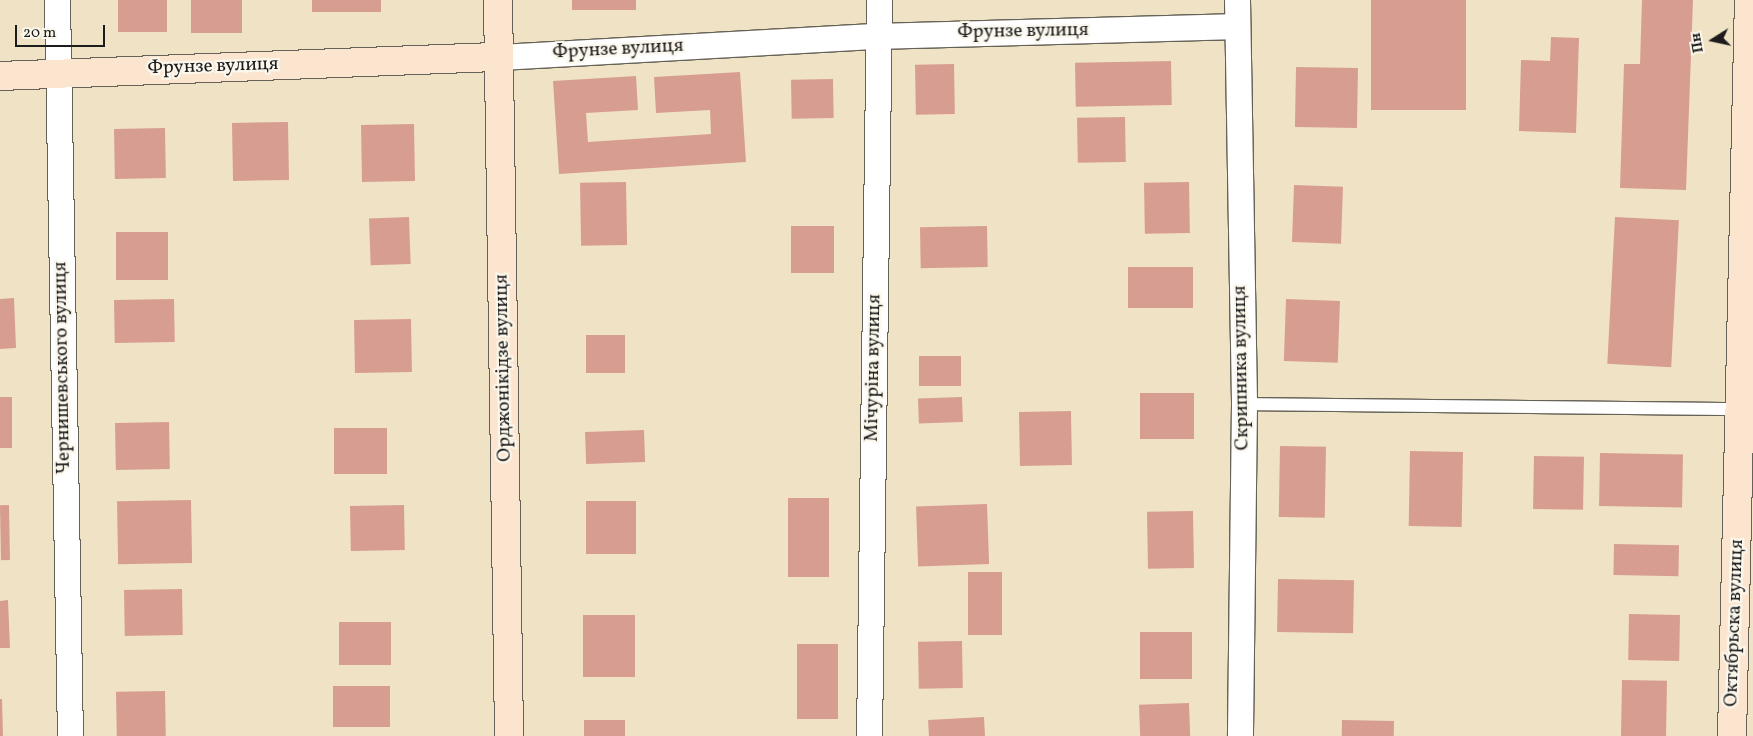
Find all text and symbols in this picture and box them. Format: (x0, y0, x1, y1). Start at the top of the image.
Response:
scale bar (18, 15, 108, 47)
north arrow (1688, 15, 1738, 65)
street label: Фрунзе вулиця (957, 19, 1089, 45)
text: 20 m (23, 23, 56, 44)
text: Пн (1687, 31, 1709, 54)
street label: Фрунзе вулиця (552, 35, 684, 65)
street label: Фрунзе вулиця (147, 53, 279, 81)
street label: Чернишевського вулиця (50, 262, 76, 474)
street label: Орджонікідзе вулиця (491, 274, 517, 462)
street label: Скрипника вулиця (1229, 285, 1255, 451)
street label: Мічуріна вулиця (861, 294, 887, 442)
street label: Октябрьска вулиця (1721, 539, 1749, 707)

